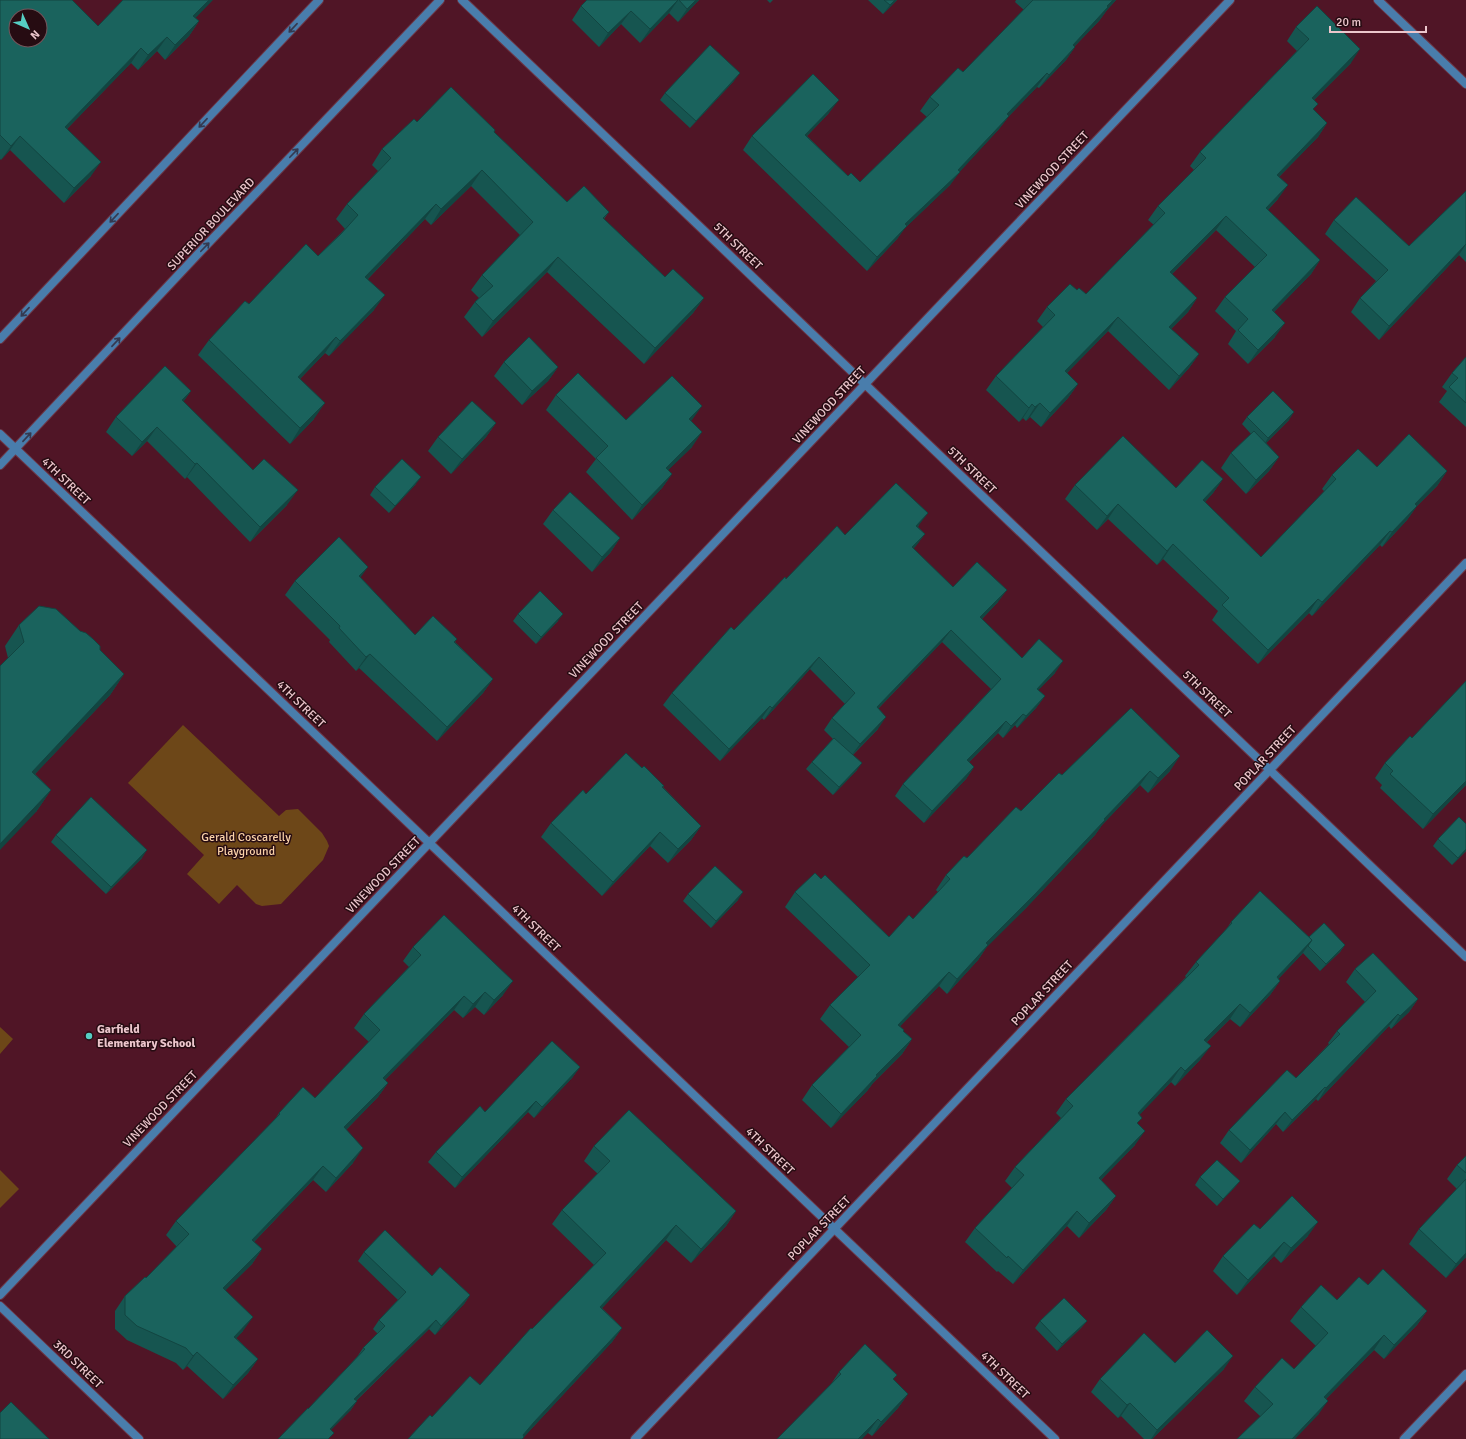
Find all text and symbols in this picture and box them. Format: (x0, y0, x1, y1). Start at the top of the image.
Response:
north arrow (8, 8, 48, 48)
scale bar (1330, 8, 1426, 34)
text: 20 m (1336, 15, 1361, 30)
one-way arrow (288, 23, 297, 33)
text: N (27, 27, 42, 42)
one-way arrow (199, 118, 208, 128)
street label: VINEWOOD STREET (1013, 128, 1092, 212)
one-way arrow (289, 148, 299, 158)
street label: SUPERIOR BOULEVARD (164, 175, 258, 274)
one-way arrow (110, 213, 119, 223)
street label: 5TH STREET (710, 219, 765, 273)
one-way arrow (200, 242, 209, 252)
one-way arrow (20, 307, 30, 317)
one-way arrow (111, 337, 120, 347)
street label: VINEWOOD STREET (790, 363, 869, 447)
one-way arrow (22, 432, 31, 442)
street label: 5TH STREET (944, 443, 999, 497)
street label: 4TH STREET (38, 454, 93, 508)
street label: VINEWOOD STREET (566, 599, 647, 682)
street label: 5TH STREET (1179, 667, 1234, 721)
street label: 4TH STREET (273, 677, 328, 731)
street label: POPLAR STREET (1231, 723, 1299, 794)
park label: Gerald Coscarelly Playground (201, 830, 291, 859)
street label: VINEWOOD STREET (343, 834, 424, 917)
street label: 4TH STREET (508, 901, 563, 955)
street label: POPLAR STREET (1008, 958, 1076, 1029)
place label: Garfield Elementary School (97, 1022, 196, 1051)
marker: Garfield Elementary School (84, 1031, 94, 1041)
street label: VINEWOOD STREET (120, 1068, 201, 1151)
street label: 4TH STREET (742, 1124, 797, 1178)
street label: POPLAR STREET (785, 1193, 854, 1264)
street label: 3RD STREET (50, 1337, 106, 1392)
street label: 4TH STREET (977, 1348, 1032, 1402)

